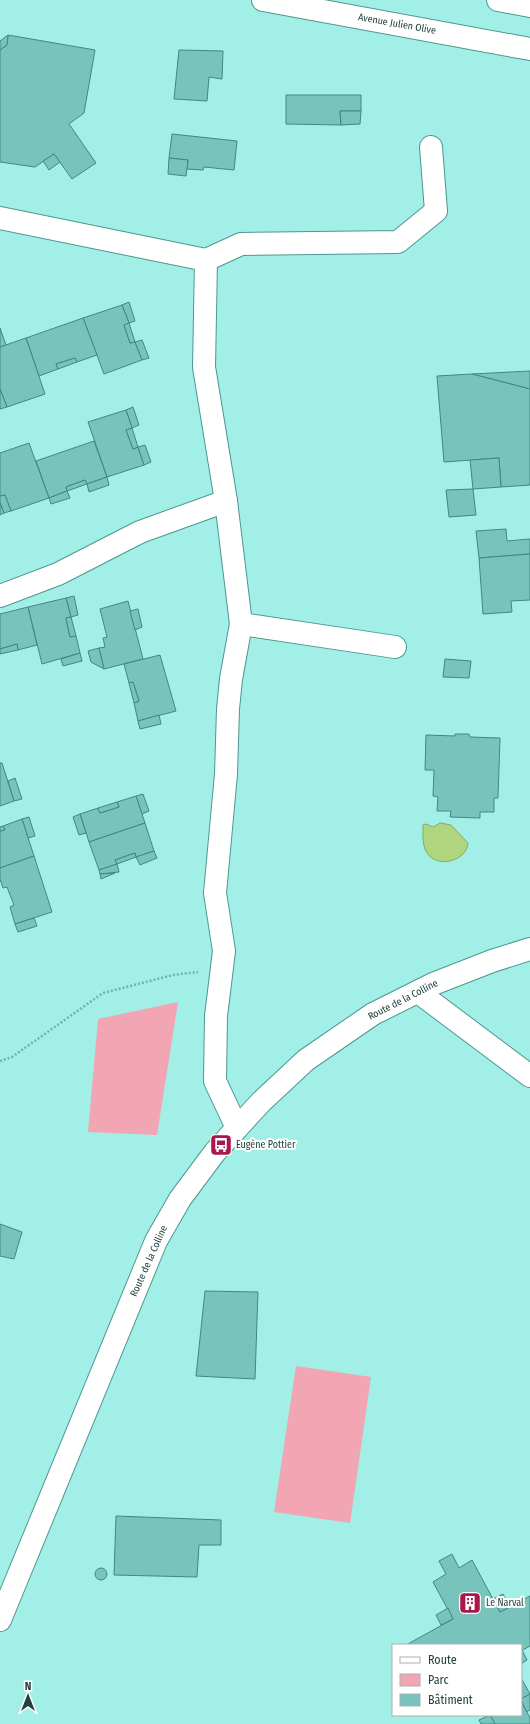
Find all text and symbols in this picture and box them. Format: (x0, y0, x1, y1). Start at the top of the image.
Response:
street label: Avenue Julien Olive (357, 11, 437, 37)
street label: Route de la Colline (366, 977, 440, 1023)
bus stop icon: Eugène Pottier (208, 1132, 234, 1158)
place label: Eugène Pottier (236, 1139, 296, 1151)
street label: Route de la Colline (128, 1223, 170, 1299)
building icon: Le Narval (457, 1590, 483, 1616)
place label: Le Narval (486, 1597, 524, 1609)
legend (392, 1644, 522, 1716)
text: Route (428, 1653, 457, 1667)
text: Parc (428, 1673, 449, 1687)
north arrow (8, 1676, 48, 1716)
text: N (25, 1680, 31, 1693)
text: Bâtiment (428, 1693, 473, 1707)

